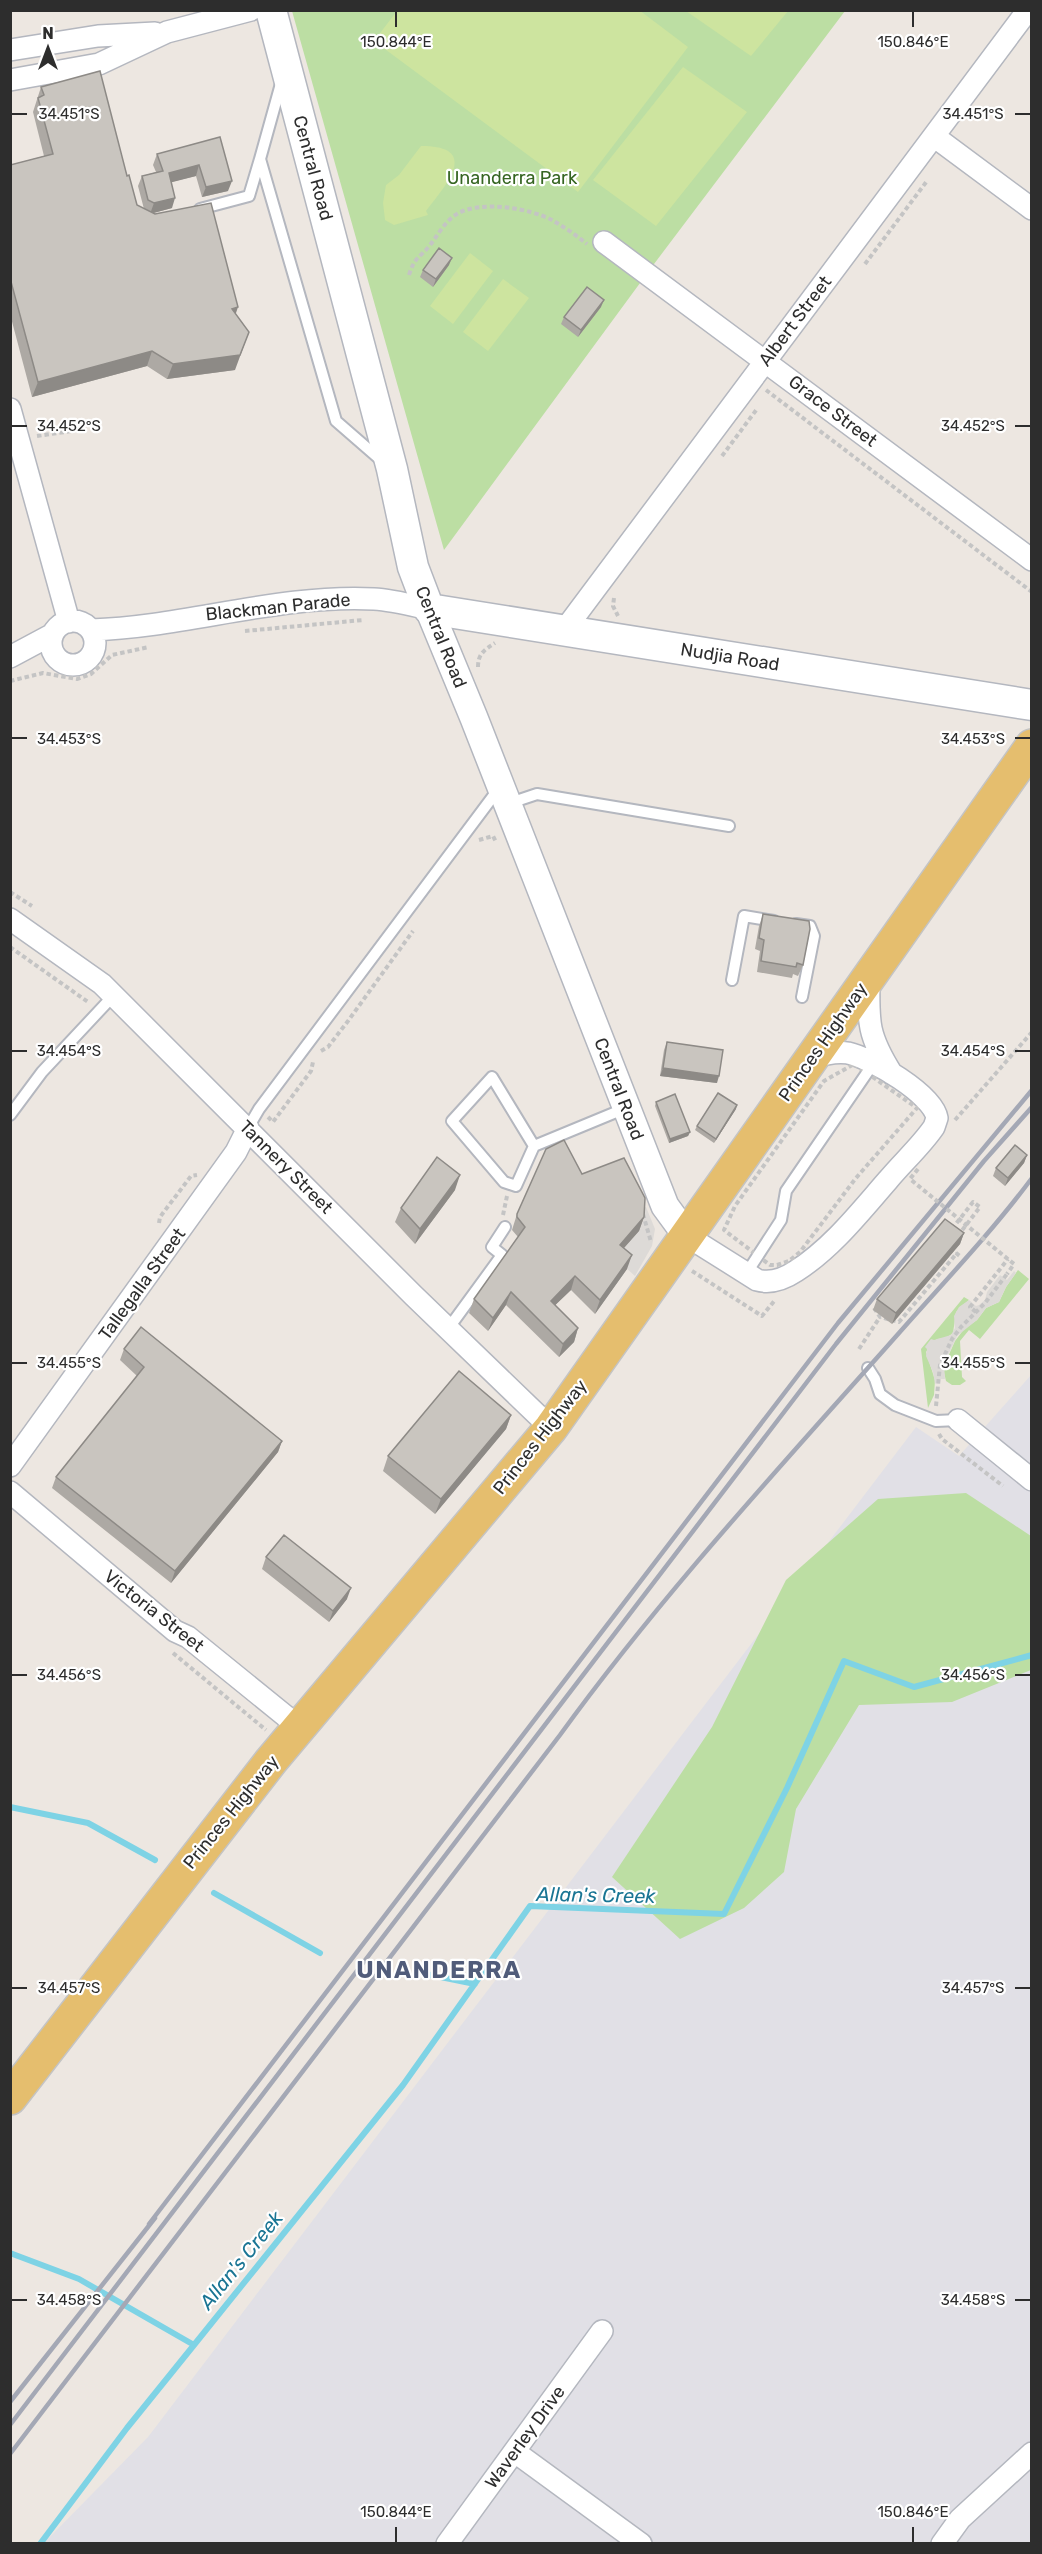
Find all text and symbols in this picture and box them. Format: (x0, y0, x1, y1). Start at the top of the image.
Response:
north arrow (18, 18, 78, 78)
text: N (42, 24, 54, 43)
text: 150.844°E (360, 33, 432, 51)
text: 150.846°E (877, 33, 949, 51)
text: 34.451°S (38, 105, 100, 123)
text: 34.451°S (942, 105, 1004, 123)
street label: Central Road (288, 113, 338, 223)
park label: Unanderra Park (447, 167, 578, 189)
street label: Albert Street (754, 271, 836, 371)
street label: Grace Street (784, 371, 882, 451)
text: 34.452°S (37, 417, 101, 435)
text: 34.452°S (941, 417, 1005, 435)
street label: Central Road (411, 583, 471, 691)
street label: Blackman Parade (204, 588, 352, 626)
street label: Nudjia Road (679, 638, 781, 676)
text: 34.453°S (37, 730, 101, 748)
text: 34.453°S (941, 730, 1005, 748)
street label: Princes Highway (774, 978, 872, 1106)
street label: Central Road (589, 1035, 649, 1143)
text: 34.454°S (37, 1042, 101, 1060)
text: 34.454°S (941, 1042, 1005, 1060)
street label: Tannery Street (235, 1116, 337, 1218)
street label: Tallegalla Street (94, 1224, 190, 1344)
text: 34.455°S (37, 1354, 101, 1372)
text: 34.455°S (941, 1354, 1005, 1372)
street label: Princes Highway (488, 1375, 592, 1499)
street label: Victoria Street (100, 1565, 208, 1657)
text: 34.456°S (37, 1666, 101, 1684)
text: 34.456°S (941, 1666, 1005, 1684)
street label: Princes Highway (178, 1751, 284, 1873)
water label: Allan's Creek (535, 1882, 656, 1908)
district label: UNANDERRA (356, 1956, 522, 1984)
text: 34.457°S (38, 1979, 100, 1997)
text: 34.457°S (942, 1979, 1004, 1997)
water label: Allan's Creek (194, 2206, 288, 2315)
text: 34.458°S (37, 2291, 101, 2309)
text: 34.458°S (941, 2291, 1005, 2309)
street label: Waverley Drive (480, 2381, 570, 2493)
text: 150.844°E (360, 2503, 432, 2521)
text: 150.846°E (877, 2503, 949, 2521)

